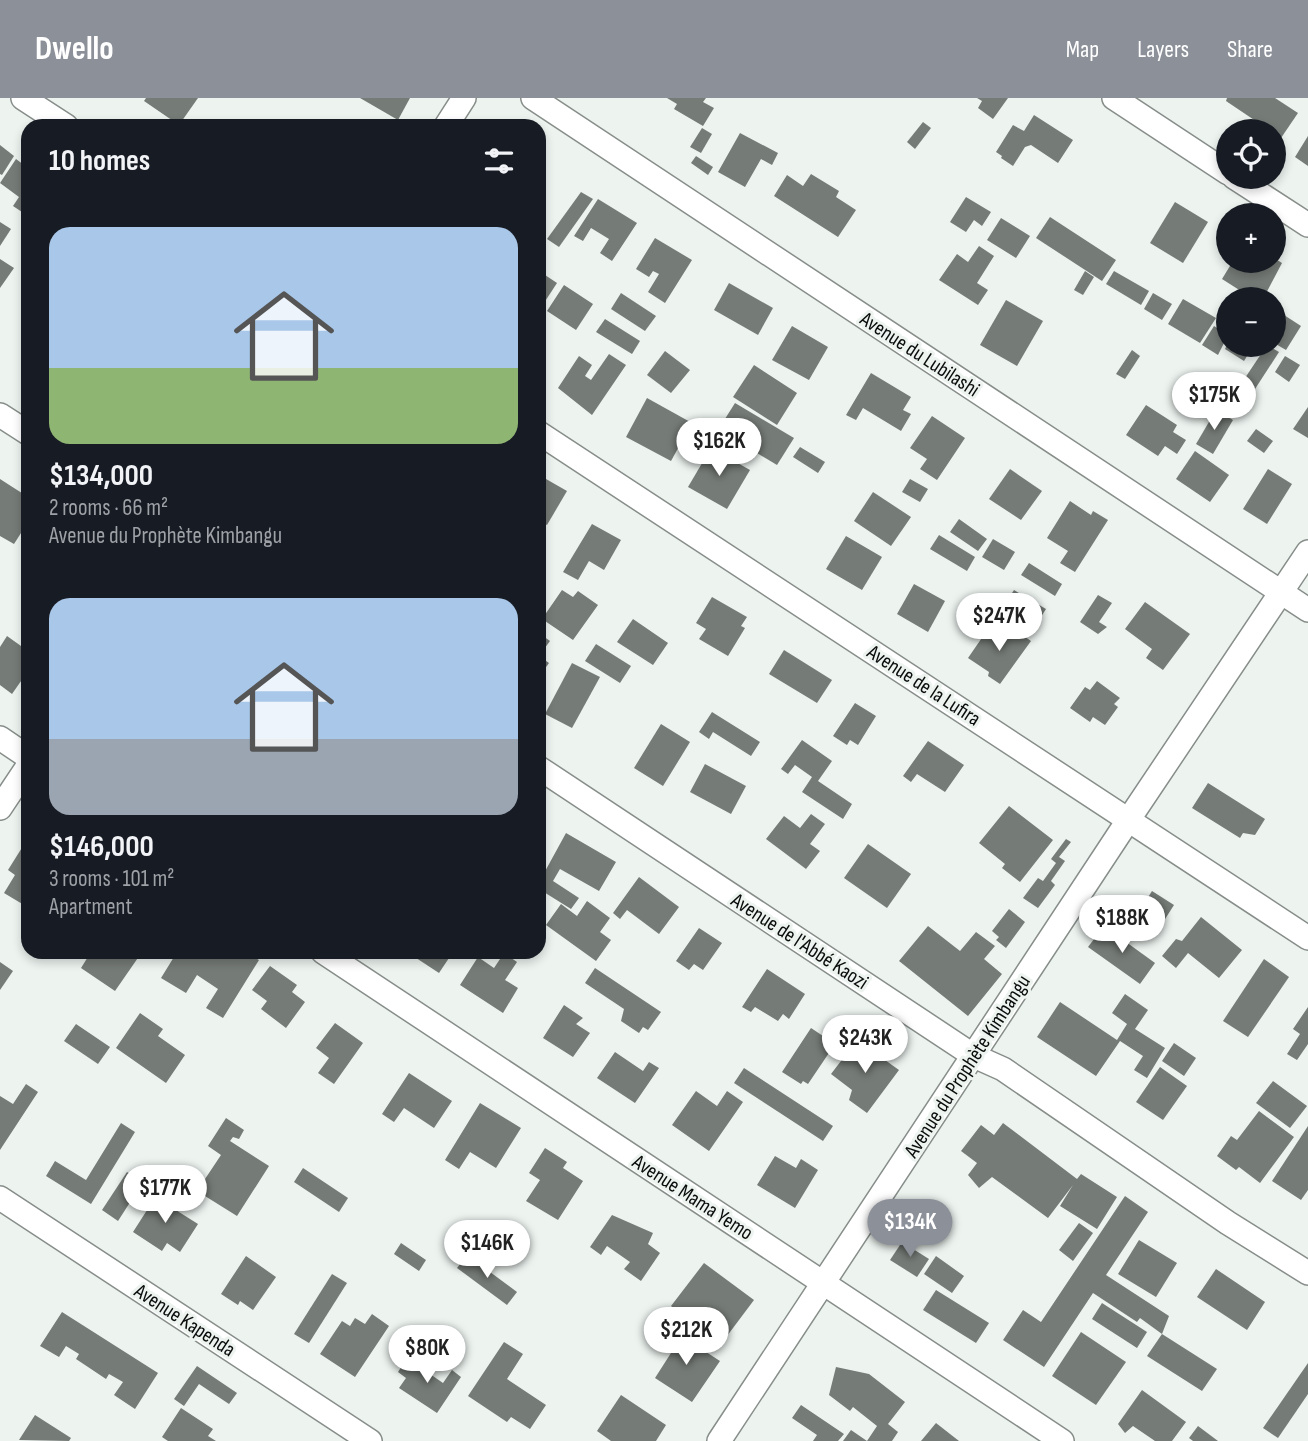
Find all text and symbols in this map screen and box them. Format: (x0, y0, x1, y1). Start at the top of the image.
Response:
text: Dwello (35, 29, 114, 69)
text: Map (1066, 35, 1099, 64)
text: Layers (1137, 35, 1189, 64)
text: Share (1227, 35, 1273, 64)
map controls (1216, 119, 1286, 357)
button: locate (1216, 119, 1286, 189)
icon: filters (480, 142, 518, 180)
text: 10 homes (49, 143, 150, 179)
button: + (1216, 203, 1286, 273)
icon: home (221, 273, 347, 399)
button: − (1216, 287, 1286, 357)
street label: Avenue du Lubilashi (855, 306, 984, 402)
pin: $175K (1165, 372, 1263, 432)
text: $175K (1188, 381, 1240, 409)
pin: $162K (670, 418, 768, 478)
text: $162K (692, 427, 746, 455)
text: $134,000 (49, 458, 153, 494)
text: 2 rooms · 66 m² (49, 494, 168, 522)
text: Avenue du Prophète Kimbangu (49, 522, 282, 550)
pin: $247K (950, 594, 1048, 653)
text: $247K (972, 602, 1026, 630)
street label: Avenue de la Lufira (862, 639, 985, 731)
icon: home (221, 644, 347, 770)
text: $146,000 (49, 829, 154, 865)
text: 3 rooms · 101 m² (49, 865, 174, 893)
street label: Avenue de l'Abbé Kaozi (726, 887, 873, 995)
text: Apartment (49, 893, 133, 921)
pin: $188K (1073, 896, 1171, 955)
text: $188K (1095, 904, 1149, 932)
street label: Avenue du Prophète Kimbangu (898, 970, 1036, 1163)
pin: $243K (816, 1016, 914, 1075)
text: $243K (838, 1024, 892, 1052)
street label: Avenue Mama Yemo (627, 1149, 758, 1246)
pin: $177K (116, 1166, 214, 1225)
text: $177K (139, 1174, 191, 1202)
pin: $134K (861, 1200, 959, 1259)
text: $134K (883, 1208, 937, 1236)
pin: $146K (438, 1220, 536, 1280)
text: $146K (460, 1229, 514, 1257)
street label: Avenue Kapenda (129, 1278, 240, 1362)
pin: $212K (637, 1308, 735, 1367)
text: $212K (660, 1316, 712, 1344)
pin: $80K (386, 1326, 468, 1385)
text: $80K (405, 1334, 449, 1362)

